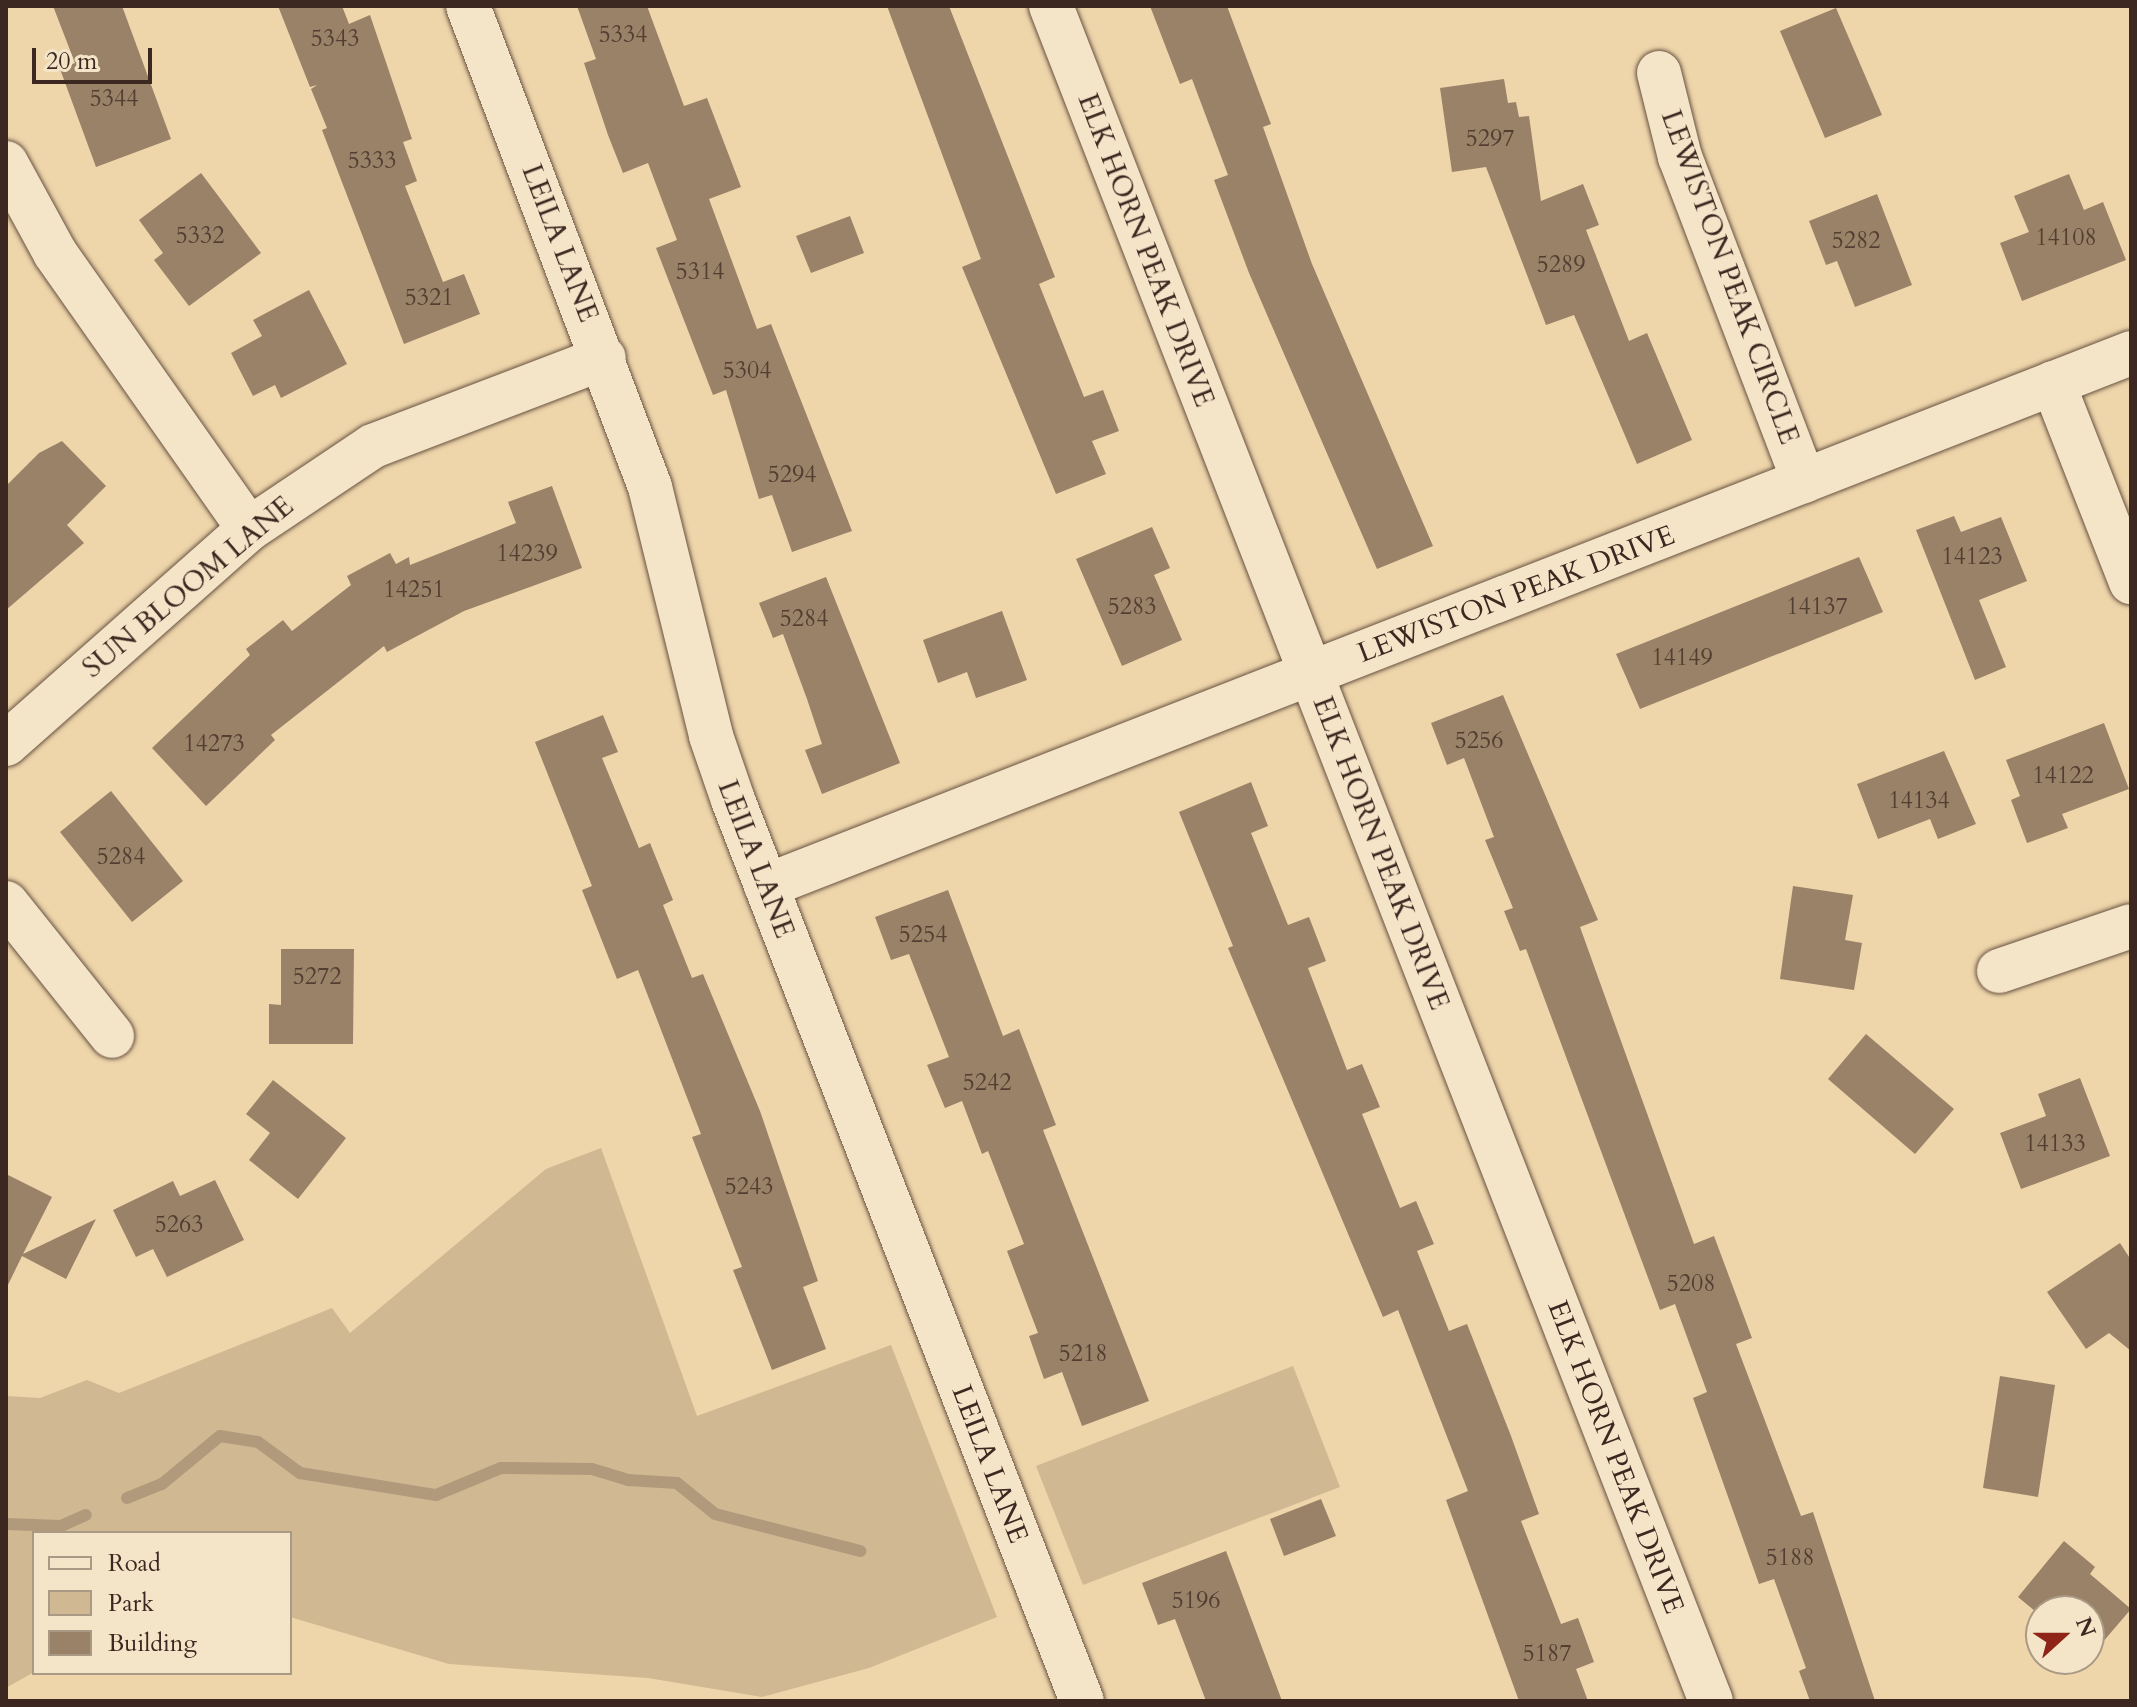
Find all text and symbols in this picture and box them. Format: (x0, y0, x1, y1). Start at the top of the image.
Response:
house number: 5334 (598, 21, 648, 49)
house number: 5343 (310, 25, 360, 53)
scale bar (36, 32, 156, 82)
text: 20 m (46, 45, 97, 78)
house number: 5344 (89, 85, 139, 113)
street label: ELK HORN PEAK DRIVE (1071, 89, 1221, 411)
street label: LEWISTON PEAK CIRCLE (1654, 105, 1806, 449)
house number: 5297 (1465, 125, 1515, 153)
house number: 5333 (347, 147, 397, 175)
street label: LEILA LANE (515, 159, 605, 327)
house number: 5332 (175, 222, 225, 250)
house number: 14108 (2035, 224, 2097, 252)
house number: 5282 (1831, 227, 1881, 255)
house number: 5289 (1536, 251, 1586, 279)
house number: 5314 (675, 258, 725, 286)
house number: 5321 (404, 284, 454, 312)
house number: 5304 (722, 357, 772, 385)
house number: 5294 (767, 461, 817, 489)
street label: SUN BLOOM LANE (76, 489, 300, 685)
street label: LEWISTON PEAK DRIVE (1353, 518, 1679, 670)
house number: 14239 (496, 540, 558, 568)
house number: 14123 (1941, 543, 2003, 571)
house number: 14251 (383, 576, 445, 604)
house number: 5283 (1107, 593, 1157, 621)
house number: 14137 (1786, 593, 1848, 621)
house number: 5284 (779, 605, 829, 633)
house number: 14149 (1651, 644, 1713, 672)
street label: ELK HORN PEAK DRIVE (1306, 692, 1456, 1014)
house number: 5256 (1454, 727, 1504, 755)
house number: 14273 (183, 730, 245, 758)
house number: 14122 (2032, 762, 2094, 790)
street label: LEILA LANE (711, 775, 801, 943)
house number: 14134 (1888, 787, 1950, 815)
house number: 5284 (96, 843, 146, 871)
house number: 5254 (898, 921, 948, 949)
house number: 5272 (292, 963, 342, 991)
house number: 5242 (962, 1069, 1012, 1097)
house number: 14133 (2024, 1130, 2086, 1158)
house number: 5243 (724, 1173, 774, 1201)
house number: 5263 (154, 1211, 204, 1239)
house number: 5208 (1666, 1270, 1716, 1298)
street label: ELK HORN PEAK DRIVE (1541, 1296, 1691, 1618)
house number: 5218 (1058, 1340, 1108, 1368)
street label: LEILA LANE (945, 1380, 1035, 1548)
legend (32, 1531, 292, 1675)
house number: 5188 (1765, 1544, 1815, 1572)
text: Road (108, 1547, 161, 1580)
text: Park (108, 1587, 154, 1620)
house number: 5196 (1171, 1587, 1221, 1615)
north arrow (2025, 1595, 2105, 1675)
text: N (2068, 1613, 2103, 1641)
text: Building (108, 1627, 197, 1660)
house number: 5187 (1522, 1640, 1572, 1668)

